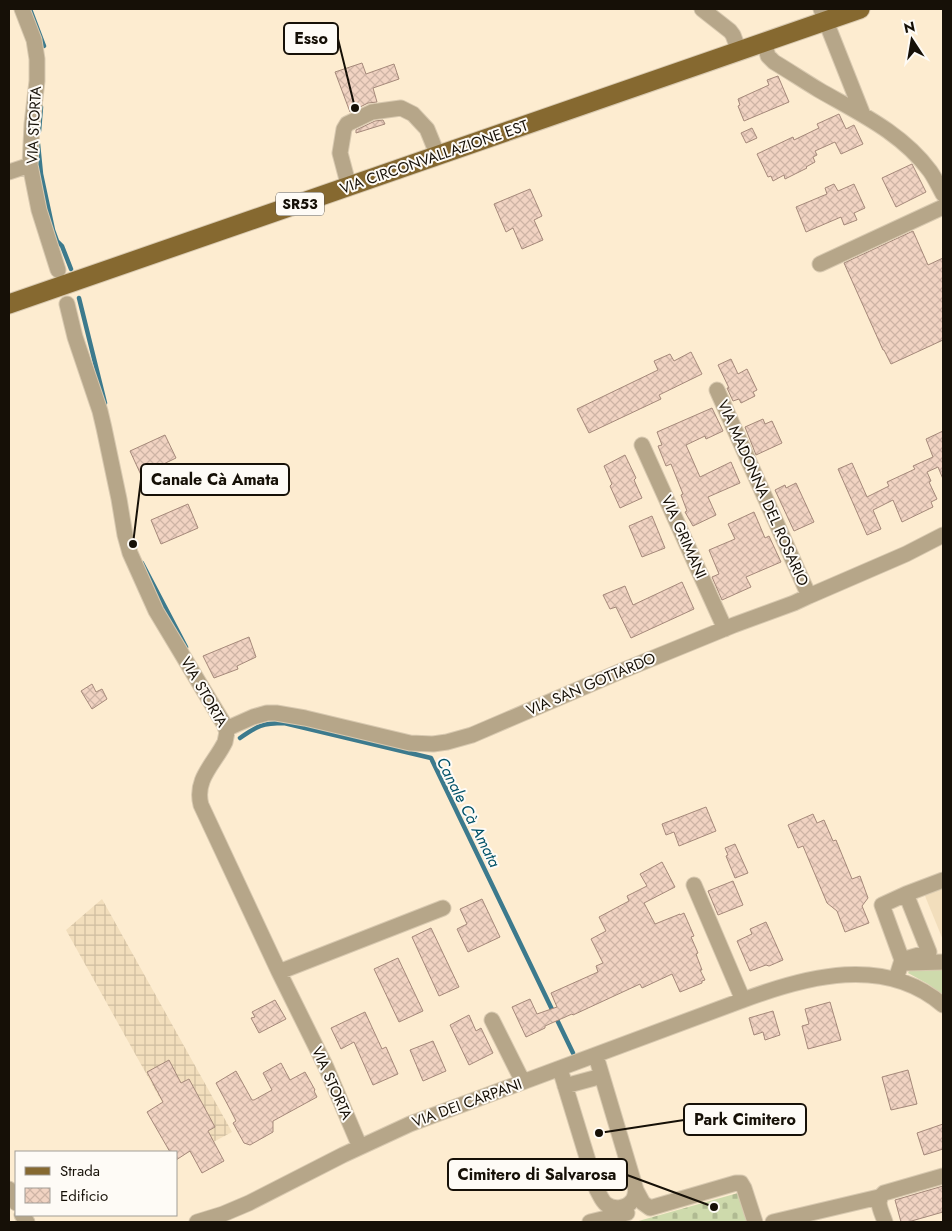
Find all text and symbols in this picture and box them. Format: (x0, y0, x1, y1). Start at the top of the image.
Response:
north arrow (887, 15, 937, 65)
text: N (902, 16, 917, 38)
callout: Esso (284, 23, 338, 54)
text: Esso (294, 27, 328, 50)
street label: VIA STORTA (21, 85, 47, 165)
street label: VIA CIRCONVALLAZIONE EST (337, 114, 531, 200)
road number: SR53 (276, 192, 324, 215)
street label: VIA MADONNA DEL ROSARIO (712, 396, 814, 590)
callout: Canale Cà Amata (141, 464, 289, 495)
text: Canale Cà Amata (151, 468, 279, 491)
street label: VIA GRIMANI (656, 492, 712, 582)
street label: VIA SAN GOTTARDO (523, 647, 659, 721)
street label: VIA STORTA (175, 653, 233, 731)
water label: Canale Cà Amata (431, 753, 506, 871)
street label: VIA STORTA (306, 1043, 358, 1123)
street label: VIA DEI CARPANI (409, 1073, 525, 1133)
callout: Park Cimitero (684, 1104, 806, 1135)
text: Park Cimitero (694, 1108, 796, 1131)
legend (15, 1151, 178, 1216)
callout: Cimitero di Salvarosa (448, 1159, 627, 1190)
text: Strada (60, 1160, 100, 1182)
text: Cimitero di Salvarosa (458, 1163, 616, 1186)
text: Edificio (60, 1185, 108, 1207)

